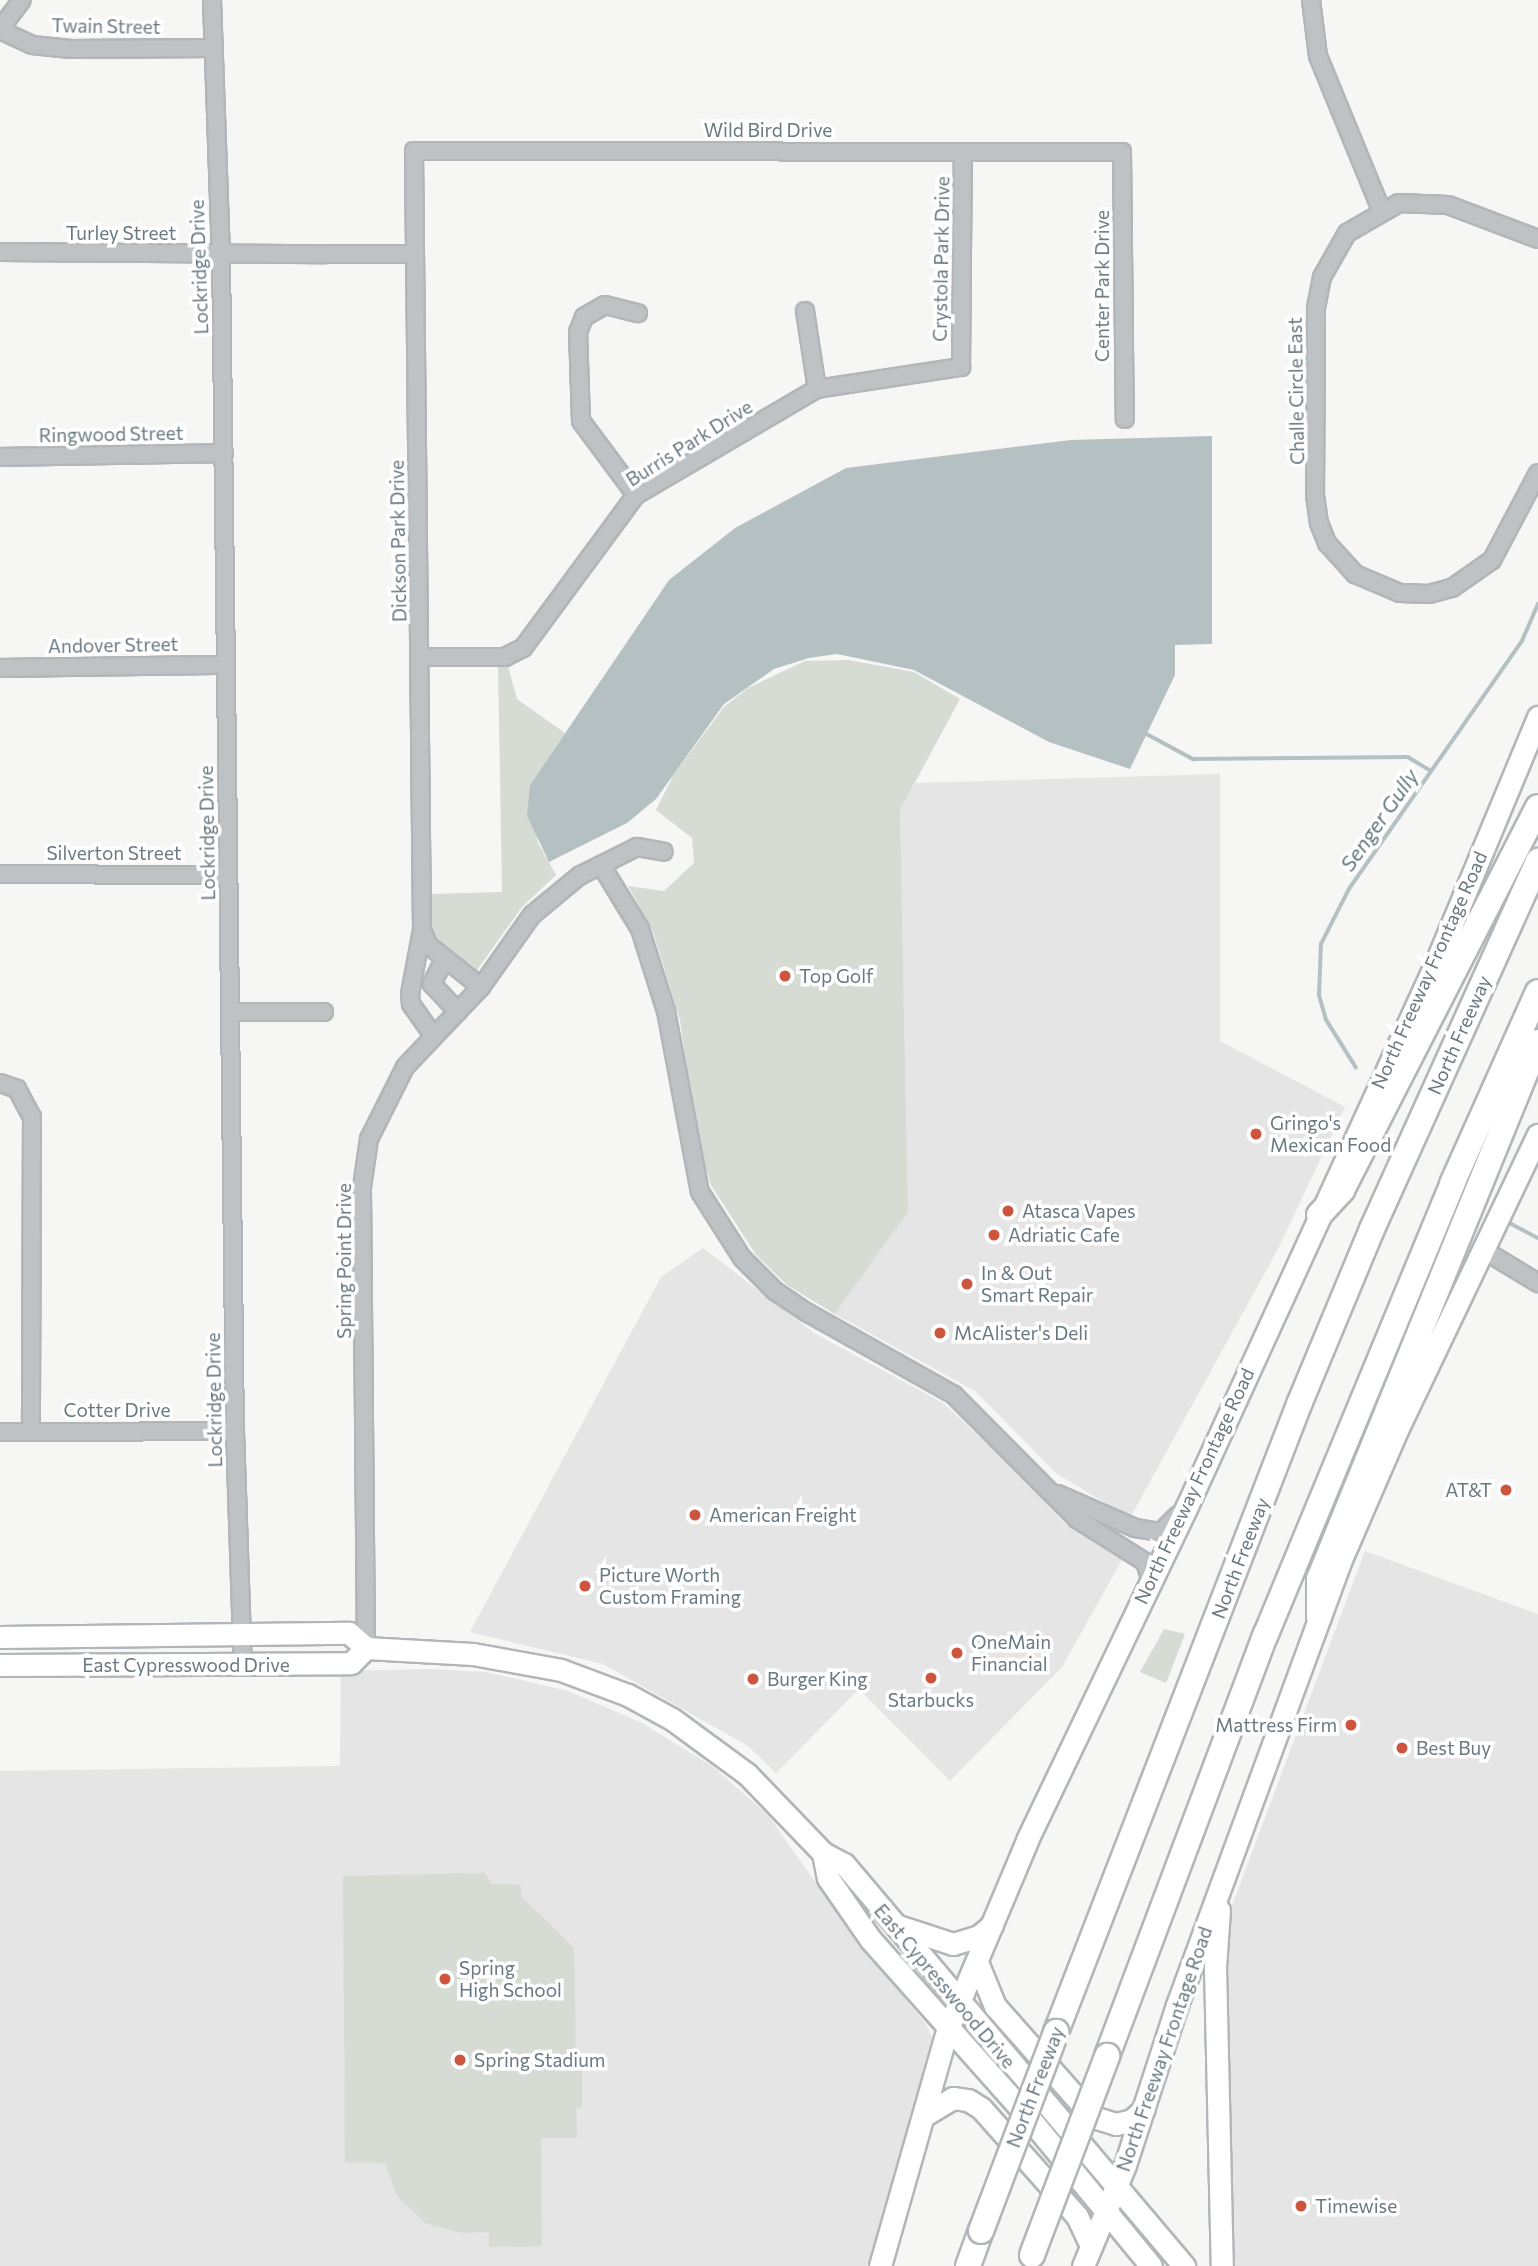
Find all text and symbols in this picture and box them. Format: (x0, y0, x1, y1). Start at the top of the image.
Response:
street label: Twain Street (51, 14, 161, 38)
street label: Wild Bird Drive (704, 119, 832, 141)
street label: Crystola Park Drive (928, 176, 954, 342)
street label: Lockridge Drive (185, 199, 213, 335)
street label: Center Park Drive (1091, 210, 1113, 362)
street label: Turley Street (66, 222, 176, 244)
street label: Challe Circle East (1283, 317, 1309, 465)
street label: Burris Park Drive (622, 395, 756, 491)
street label: Ringwood Street (38, 421, 184, 447)
street label: Dickson Park Drive (385, 460, 411, 622)
street label: Andover Street (48, 632, 178, 658)
water label: Senger Gully (1335, 764, 1423, 876)
street label: Lockridge Drive (194, 765, 220, 901)
street label: Silverton Street (46, 842, 182, 864)
street label: North Freeway Frontage Road (1366, 848, 1492, 1092)
place label: Top Golf (799, 965, 874, 987)
marker: Top Golf (777, 968, 793, 984)
street label: North Freeway (1423, 972, 1495, 1098)
place label: Gringo's Mexican Food (1270, 1112, 1391, 1156)
marker: Gringo's Mexican Food (1248, 1126, 1264, 1142)
street label: Spring Point Drive (333, 1183, 355, 1339)
place label: Atasca Vapes (1022, 1200, 1136, 1222)
marker: Atasca Vapes (1000, 1203, 1016, 1219)
place label: Adriatic Cafe (1008, 1224, 1120, 1246)
marker: Adriatic Cafe (986, 1227, 1002, 1243)
place label: In & Out Smart Repair (981, 1262, 1093, 1306)
marker: In & Out Smart Repair (959, 1276, 975, 1292)
place label: McAlister's Deli (954, 1322, 1088, 1344)
marker: McAlister's Deli (932, 1325, 948, 1341)
street label: Lockridge Drive (201, 1332, 227, 1468)
street label: North Freeway Frontage Road (1129, 1365, 1259, 1607)
street label: Cotter Drive (64, 1399, 170, 1421)
place label: AT&T (1445, 1479, 1492, 1501)
marker: AT&T (1498, 1482, 1514, 1498)
street label: North Freeway (1206, 1494, 1274, 1622)
place label: American Freight (709, 1504, 857, 1526)
marker: American Freight (687, 1507, 703, 1523)
place label: Picture Worth Custom Framing (599, 1564, 741, 1608)
marker: Picture Worth Custom Framing (577, 1578, 593, 1594)
place label: OneMain Financial (971, 1631, 1051, 1675)
marker: OneMain Financial (949, 1645, 965, 1661)
street label: East Cypresswood Drive (82, 1654, 290, 1676)
place label: Burger King (767, 1668, 868, 1690)
marker: Starbucks (923, 1670, 939, 1686)
marker: Burger King (745, 1671, 761, 1687)
place label: Starbucks (888, 1689, 974, 1711)
place label: Mattress Firm (1215, 1714, 1337, 1736)
marker: Mattress Firm (1343, 1717, 1359, 1733)
place label: Best Buy (1416, 1737, 1491, 1759)
marker: Best Buy (1394, 1740, 1410, 1756)
street label: East Cypresswood Drive (870, 1899, 1020, 2073)
street label: North Freeway Frontage Road (1111, 1924, 1217, 2174)
place label: Spring High School (459, 1957, 562, 2001)
marker: Spring High School (437, 1971, 453, 1987)
street label: North Freeway (1001, 2023, 1069, 2151)
place label: Spring Stadium (474, 2049, 605, 2071)
marker: Spring Stadium (452, 2052, 468, 2068)
place label: Timewise (1315, 2195, 1397, 2217)
marker: Timewise (1293, 2198, 1309, 2214)

